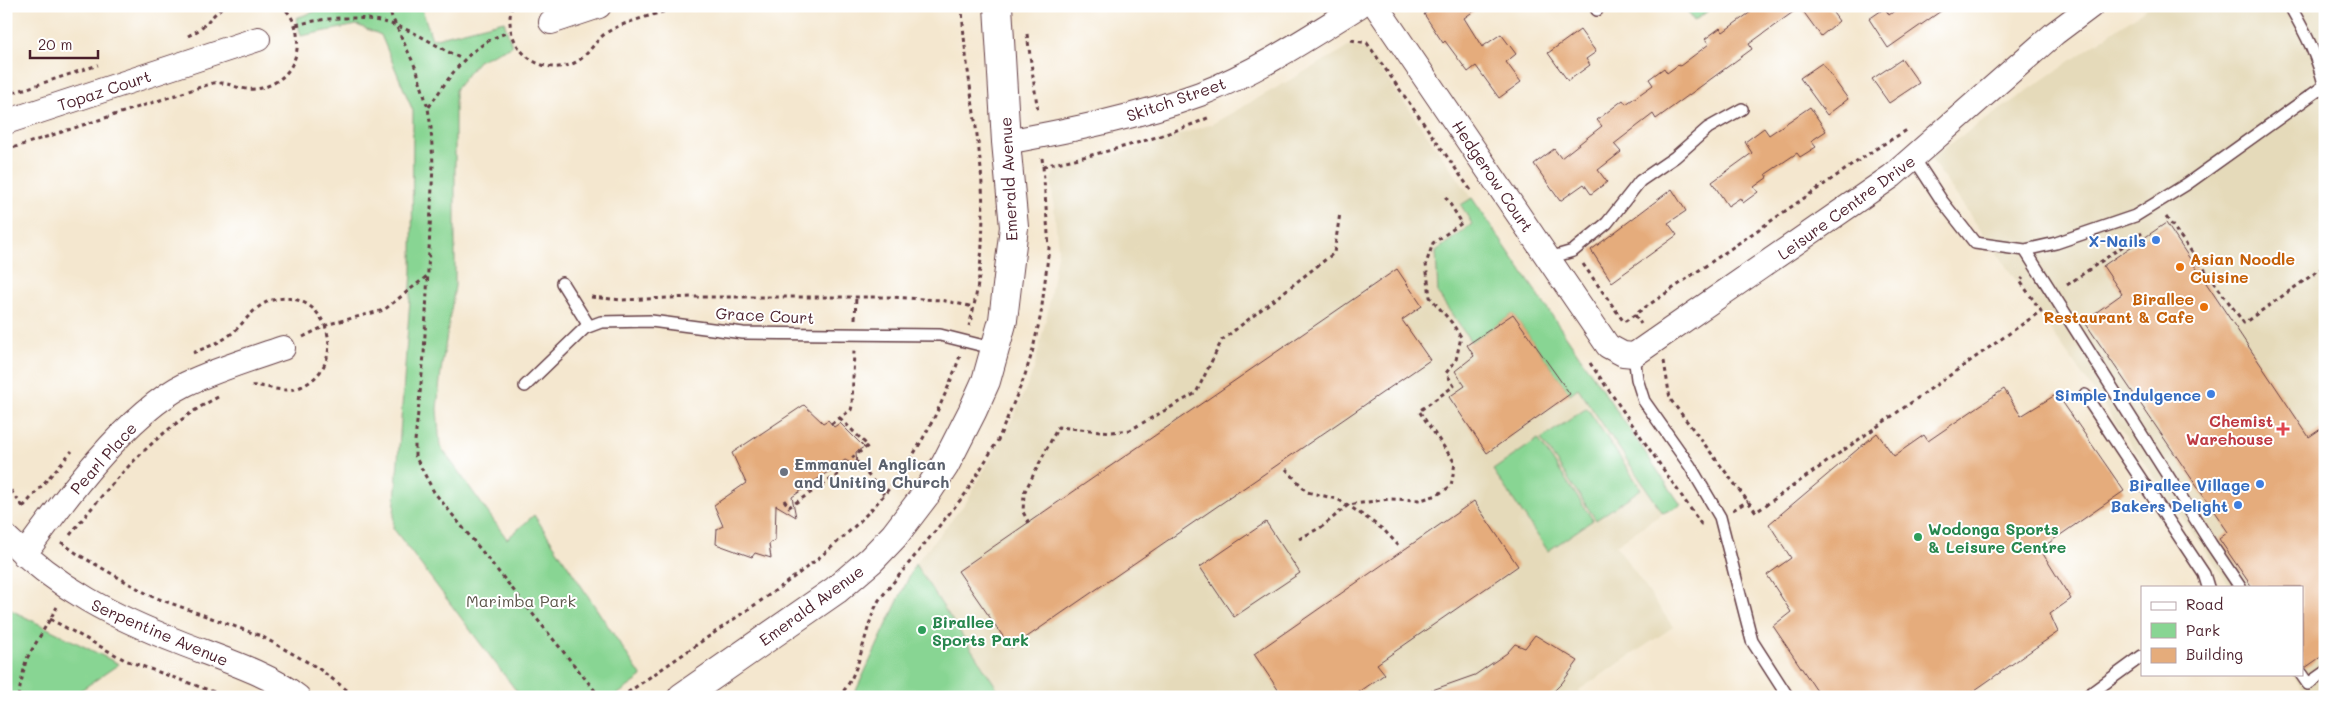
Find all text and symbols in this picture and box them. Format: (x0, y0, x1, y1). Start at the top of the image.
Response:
scale bar (30, 28, 98, 60)
text: 20 m (38, 34, 72, 54)
street label: Topaz Court (55, 65, 153, 115)
street label: Skitch Street (1123, 72, 1229, 126)
street label: Emerald Avenue (994, 116, 1022, 242)
street label: Hedgerow Court (1448, 116, 1538, 236)
street label: Leisure Centre Drive (1773, 150, 1919, 264)
place label: X-Nails (2089, 230, 2146, 251)
marker: X-Nails (2150, 234, 2162, 246)
place label: Asian Noodle Cuisine (2190, 248, 2295, 287)
marker: Asian Noodle Cuisine (2174, 261, 2186, 273)
place label: Birallee Restaurant & Cafe (2043, 288, 2194, 327)
marker: Birallee Restaurant & Cafe (2198, 301, 2210, 313)
street label: Grace Court (715, 302, 815, 328)
place label: Simple Indulgence (2055, 384, 2201, 405)
marker: Simple Indulgence (2205, 388, 2217, 400)
place label: Chemist Warehouse (2186, 410, 2273, 449)
street label: Pearl Place (65, 418, 141, 498)
marker: Chemist Warehouse (2277, 423, 2289, 435)
place label: Emmanuel Anglican and Uniting Church (794, 453, 949, 492)
marker: Emmanuel Anglican and Uniting Church (778, 466, 790, 478)
place label: Birallee Village (2129, 474, 2250, 495)
marker: Birallee Village (2254, 478, 2266, 490)
place label: Bakers Delight (2110, 495, 2228, 516)
marker: Bakers Delight (2232, 499, 2244, 511)
place label: Wodonga Sports & Leisure Centre (1928, 518, 2066, 557)
marker: Wodonga Sports & Leisure Centre (1912, 531, 1924, 543)
street label: Emerald Avenue (754, 560, 868, 650)
legend (2141, 586, 2304, 676)
park label: Marimba Park (466, 590, 576, 611)
street label: Serpentine Avenue (88, 594, 232, 670)
text: Road (2186, 594, 2223, 614)
place label: Birallee Sports Park (932, 611, 1029, 650)
text: Park (2186, 620, 2220, 640)
marker: Birallee Sports Park (916, 624, 928, 636)
text: Building (2186, 644, 2243, 664)

